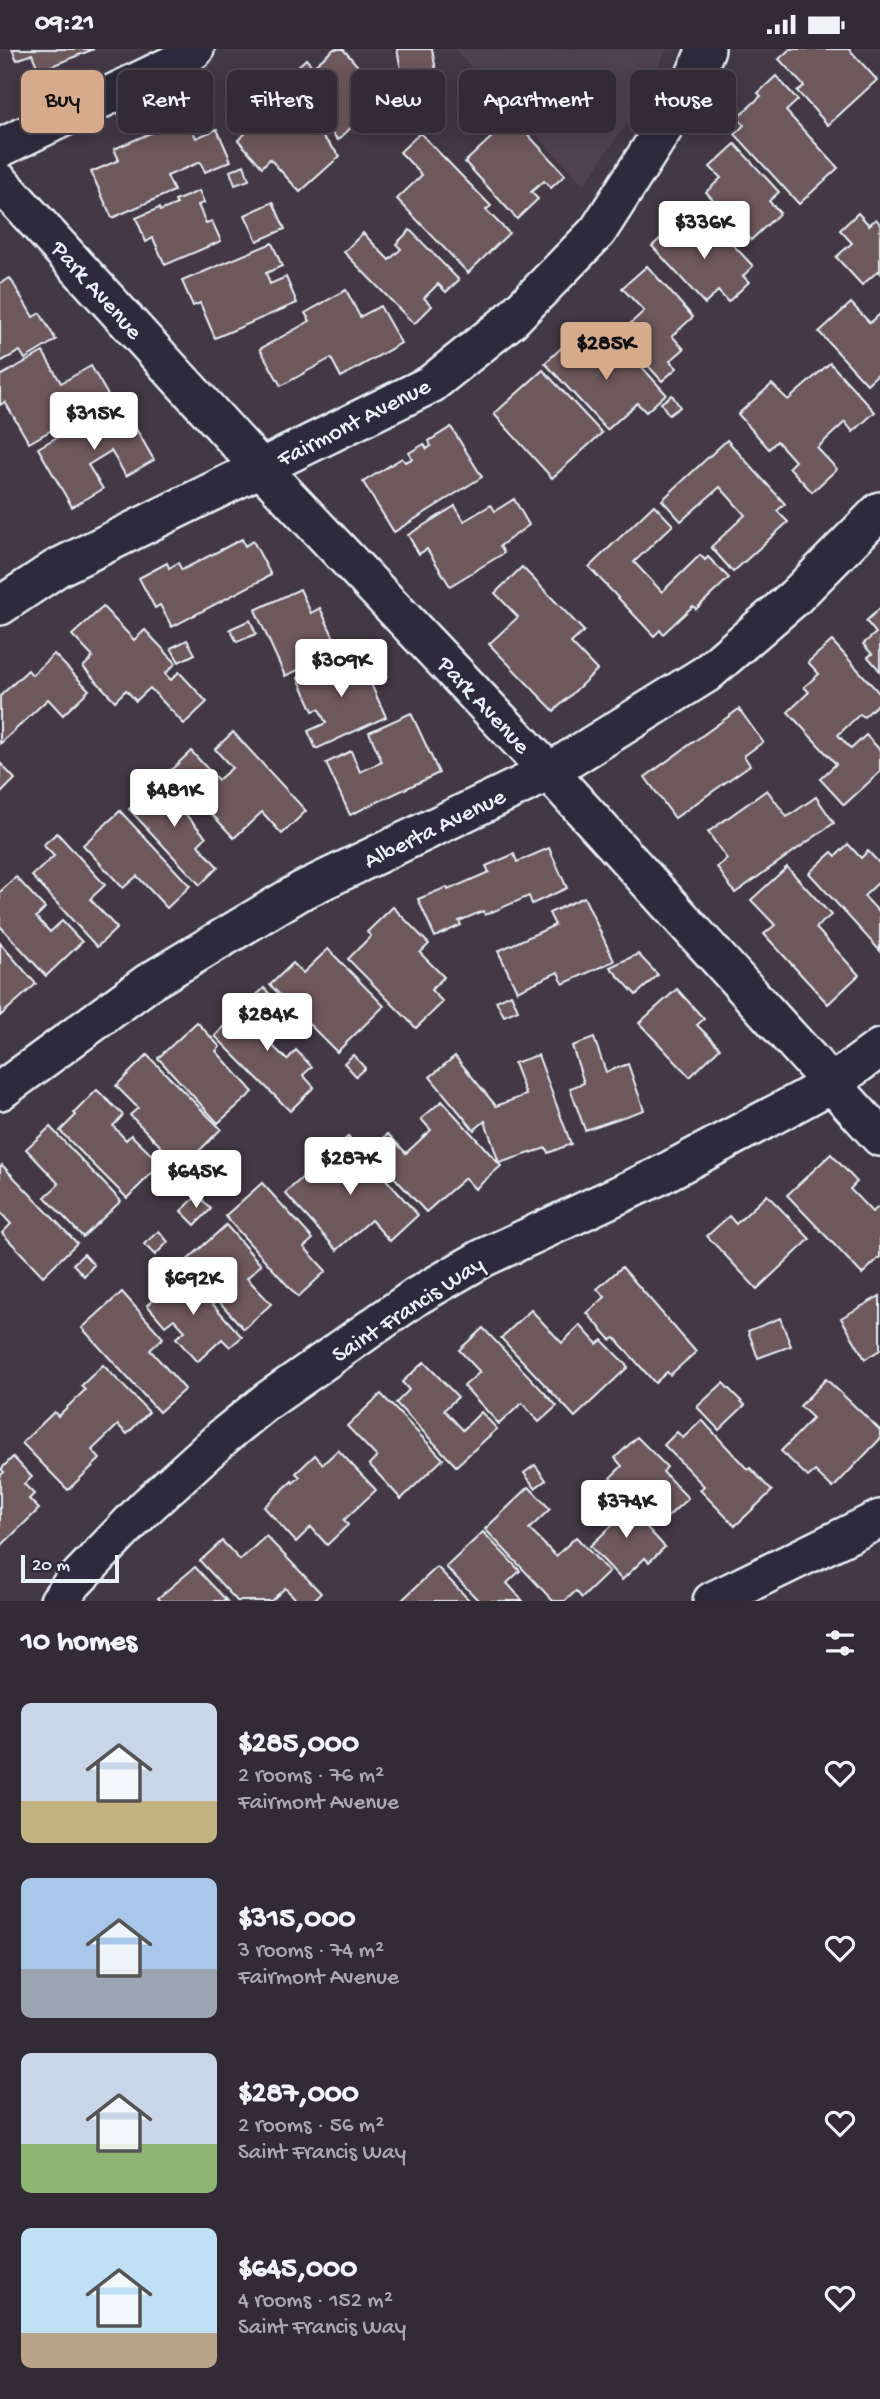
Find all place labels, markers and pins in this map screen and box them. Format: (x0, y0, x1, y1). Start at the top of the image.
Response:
pin: $336K (655, 201, 753, 261)
pin: $285K (557, 323, 655, 382)
pin: $315K (45, 393, 143, 452)
pin: $309K (292, 639, 390, 699)
pin: $481K (125, 769, 223, 829)
pin: $284K (218, 993, 316, 1053)
pin: $287K (301, 1137, 399, 1197)
pin: $645K (147, 1151, 245, 1210)
pin: $692K (144, 1257, 242, 1317)
pin: $374K (577, 1481, 675, 1540)

